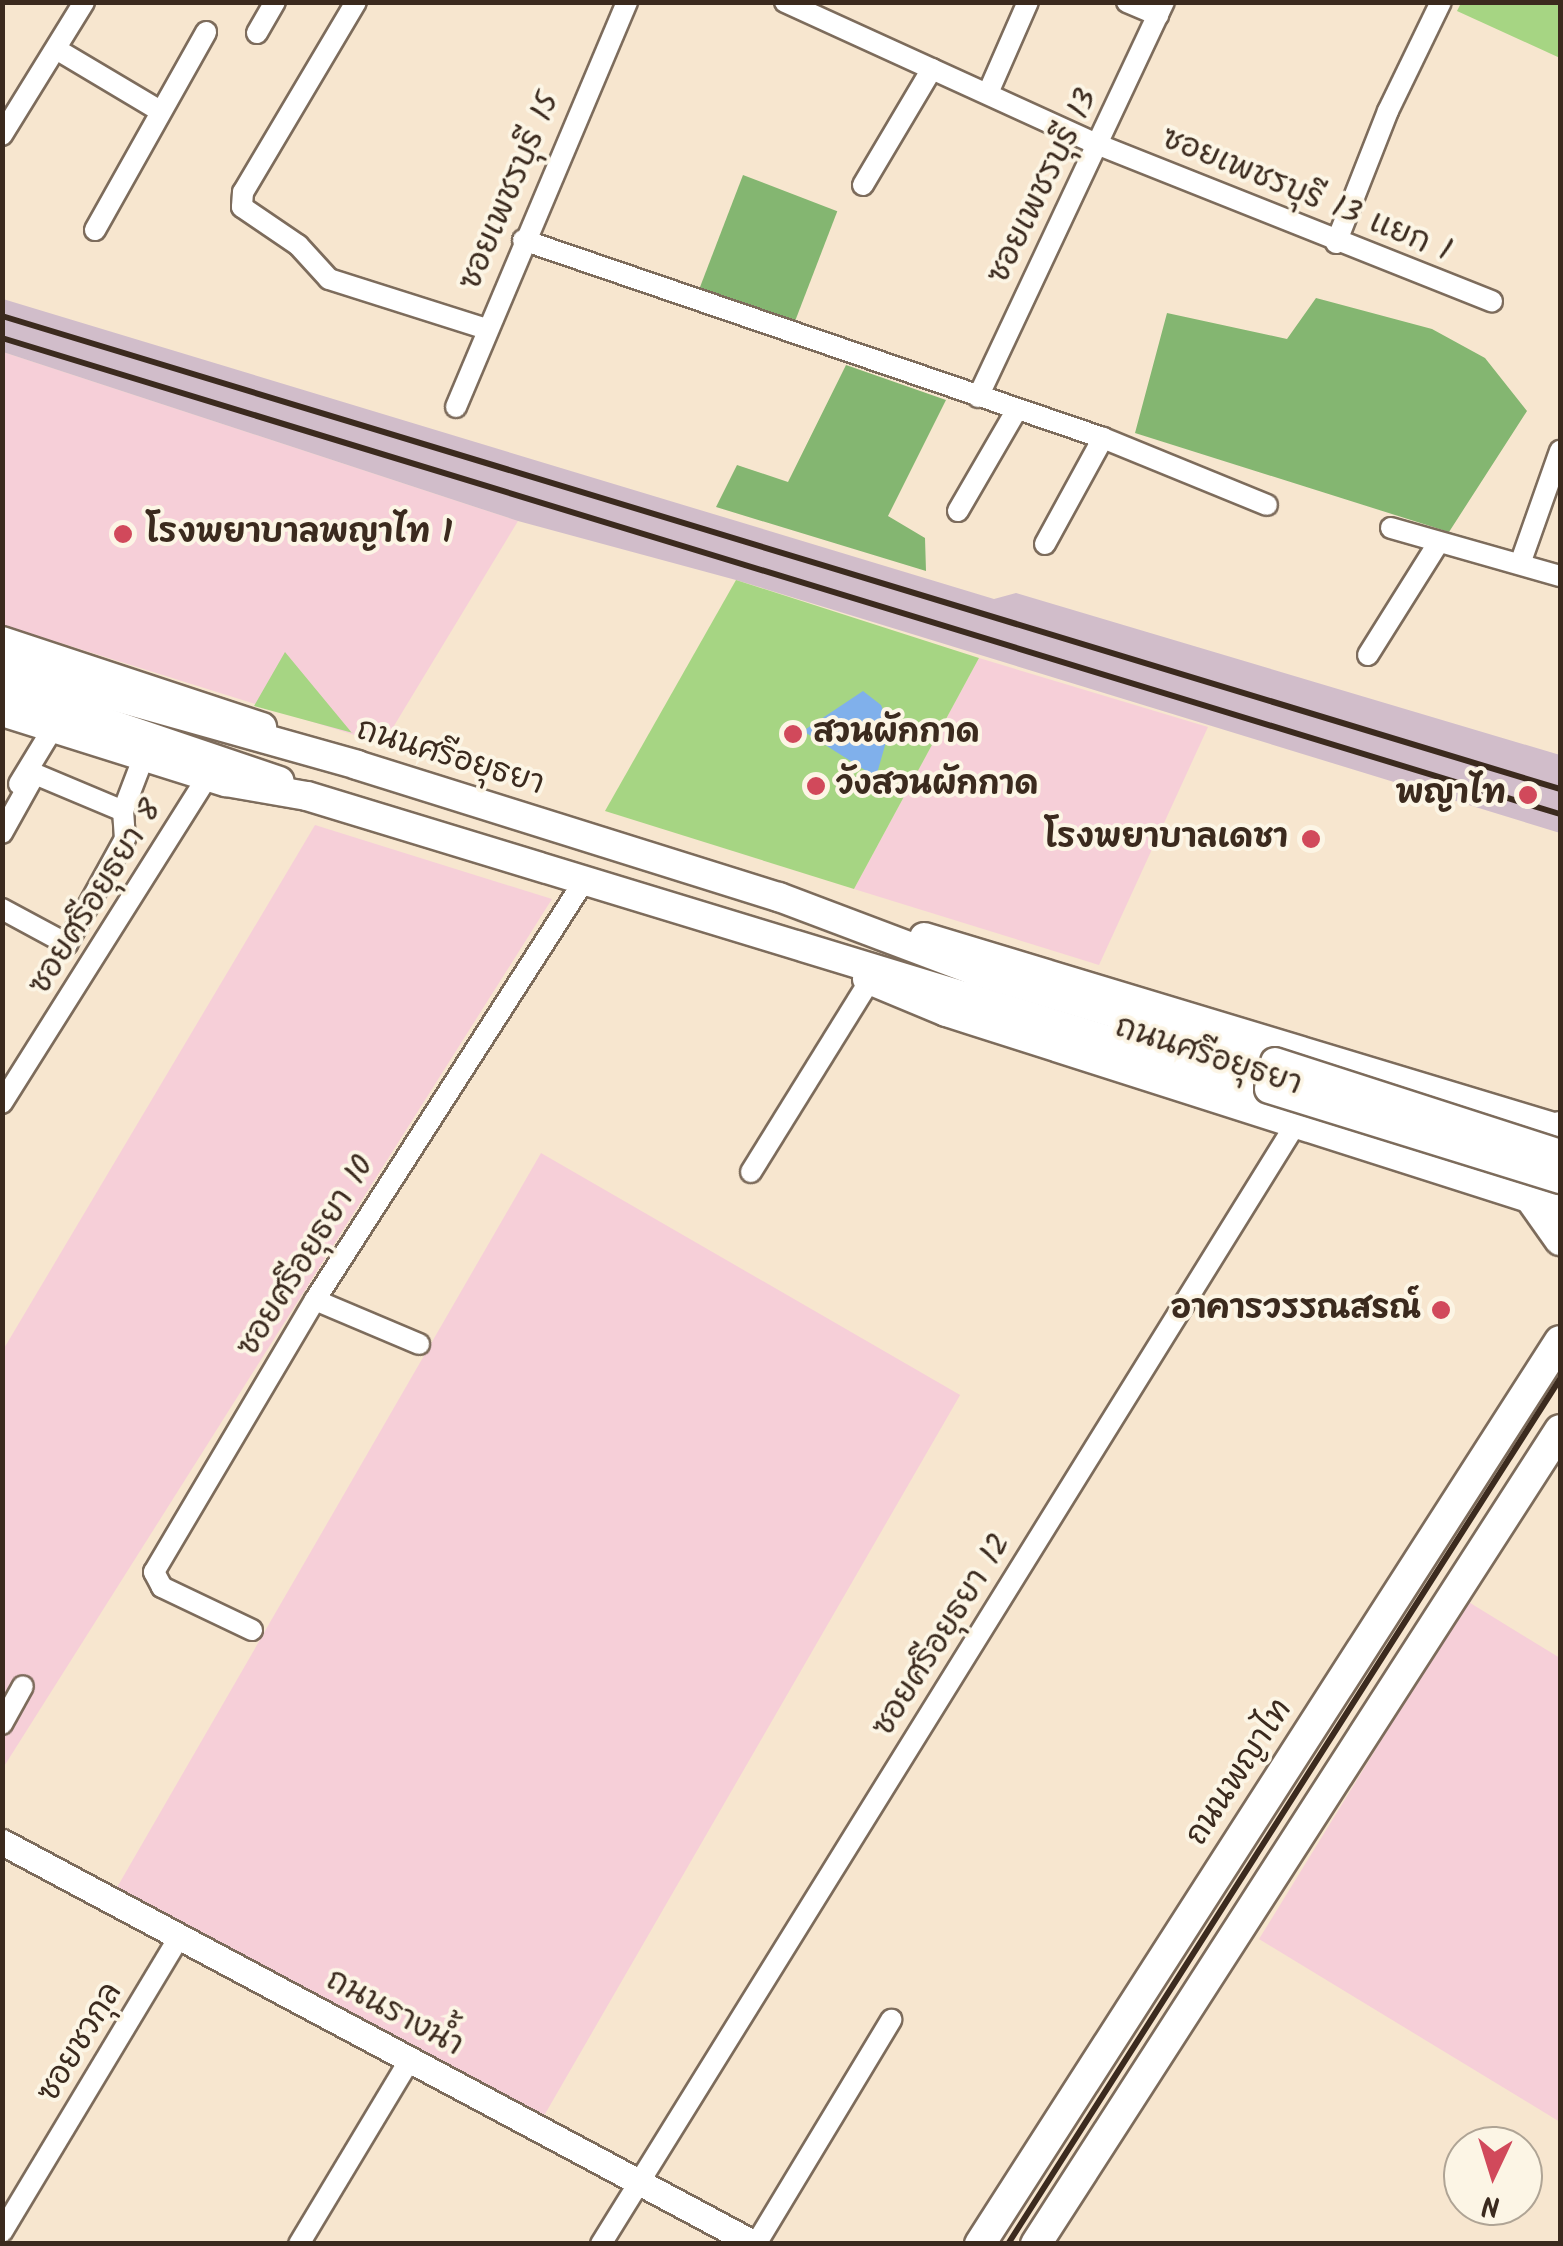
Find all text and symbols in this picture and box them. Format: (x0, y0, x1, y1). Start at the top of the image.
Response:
street label: ซอยเพชรบุรี 13 (980, 83, 1108, 291)
street label: ซอยเพชรบุรี 15 (452, 88, 570, 296)
street label: ซอยเพชรบุรี 13 แยก 1 (1155, 120, 1457, 272)
place label: โรงพยาบาลพญาไท 1 (146, 515, 452, 553)
marker: โรงพยาบาลพญาไท 1 (110, 521, 136, 547)
street label: ถนนศรีอยุธยา (352, 711, 548, 805)
place label: สวนผักกาด (813, 715, 980, 753)
marker: สวนผักกาด (782, 723, 804, 745)
place label: วังสวนผักกาด (836, 767, 1038, 805)
marker: วังสวนผักกาด (805, 775, 827, 797)
place label: พญาไท (1395, 776, 1506, 814)
marker: พญาไท (1515, 782, 1541, 808)
street label: ซอยศรีอยุธยา 8 (22, 793, 172, 1003)
place label: โรงพยาบาลเดชา (1044, 820, 1288, 858)
marker: โรงพยาบาลเดชา (1298, 826, 1324, 852)
street label: ถนนศรีอยุธยา (1110, 1009, 1306, 1105)
street label: ซอยศรีอยุธยา 10 (230, 1150, 384, 1364)
place label: อาคารวรรณสรณ์ (1170, 1291, 1421, 1329)
marker: อาคารวรรณสรณ์ (1430, 1299, 1452, 1321)
street label: ซอยศรีอยุธยา 12 (865, 1527, 1021, 1745)
street label: ถนนพญาไท (1178, 1693, 1302, 1853)
street label: ถนนรางน้ำ (319, 1962, 469, 2066)
street label: ซอยชวกุล (30, 1976, 132, 2110)
north arrow (1443, 2126, 1543, 2226)
text: N (1481, 2181, 1501, 2227)

